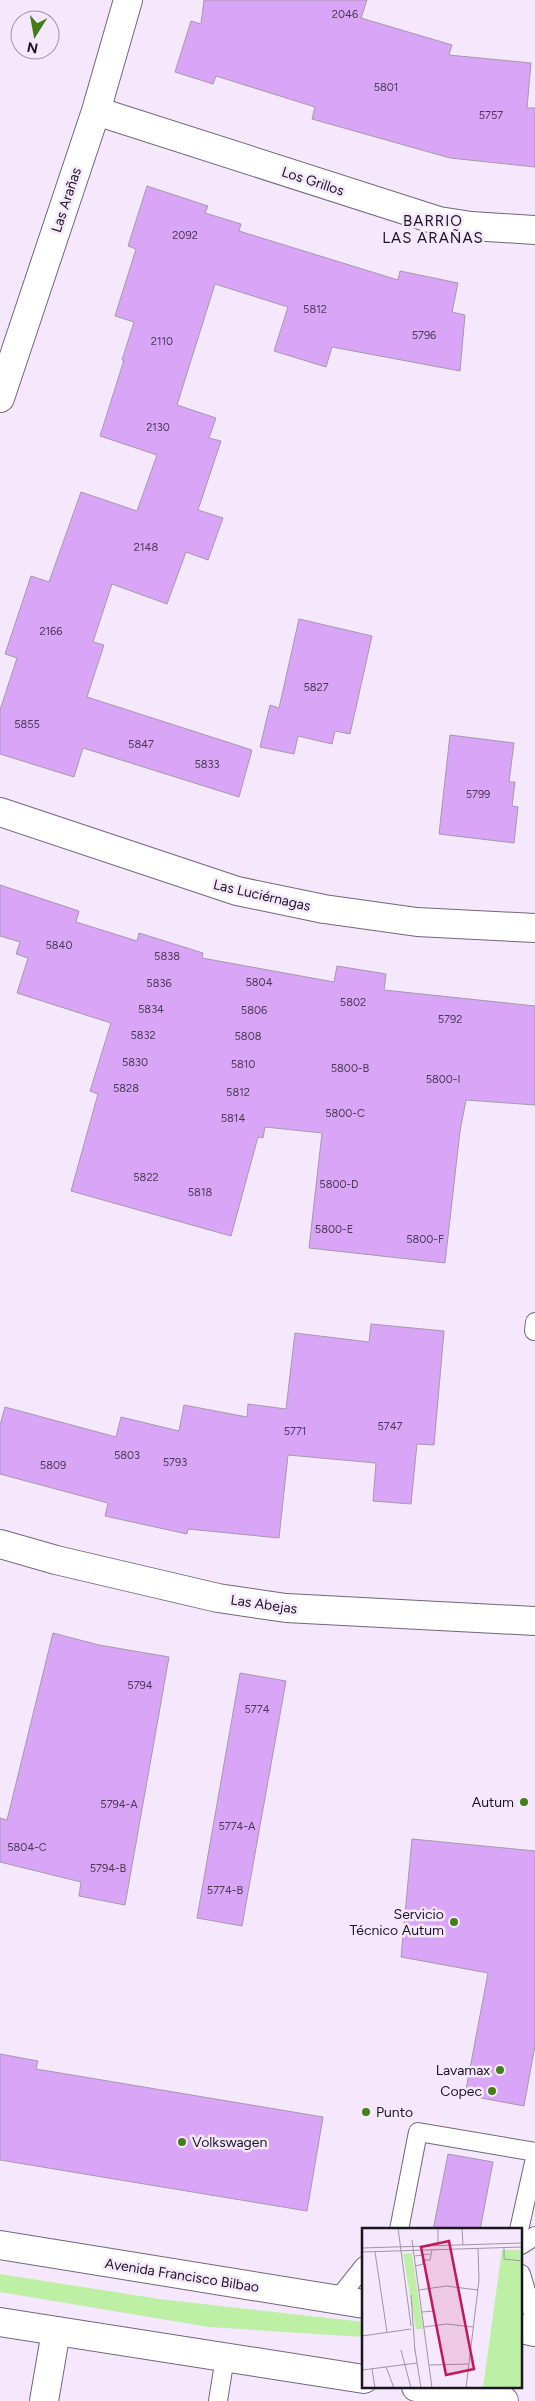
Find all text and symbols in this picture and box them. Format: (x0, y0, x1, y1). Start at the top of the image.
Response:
house number: 2046 (332, 8, 358, 21)
north arrow (10, 10, 60, 60)
text: N (26, 38, 40, 57)
house number: 5801 (374, 81, 398, 94)
house number: 5757 (479, 109, 503, 122)
street label: Los Grillos (279, 163, 346, 200)
street label: Las Arañas (48, 166, 85, 235)
district label: BARRIO LAS ARAÑAS (382, 212, 484, 247)
house number: 2092 (172, 229, 198, 242)
house number: 5812 (303, 303, 327, 316)
house number: 5796 (412, 329, 436, 342)
house number: 2110 (151, 335, 173, 348)
house number: 2130 (146, 421, 170, 434)
house number: 2148 (134, 541, 158, 554)
house number: 2166 (39, 625, 63, 638)
house number: 5827 (303, 681, 329, 694)
house number: 5855 (14, 718, 40, 731)
house number: 5847 (128, 738, 154, 751)
house number: 5833 (194, 758, 220, 771)
house number: 5799 (466, 788, 490, 801)
street label: Las Luciérnagas (211, 876, 312, 915)
house number: 5840 (46, 939, 72, 952)
house number: 5838 (154, 950, 180, 963)
house number: 5804 (246, 976, 273, 989)
house number: 5836 (146, 977, 172, 990)
house number: 5802 (340, 996, 366, 1009)
house number: 5834 (138, 1003, 164, 1016)
house number: 5806 (241, 1004, 267, 1017)
house number: 5792 (438, 1013, 462, 1026)
house number: 5832 (130, 1029, 156, 1042)
house number: 5808 (235, 1030, 262, 1043)
house number: 5830 (122, 1056, 148, 1069)
house number: 5810 (231, 1058, 255, 1071)
house number: 5800-B (331, 1062, 370, 1075)
house number: 5800-I (426, 1073, 460, 1086)
house number: 5828 (113, 1082, 139, 1095)
house number: 5812 (226, 1086, 250, 1099)
house number: 5800-C (325, 1107, 365, 1120)
house number: 5814 (221, 1112, 245, 1125)
house number: 5822 (133, 1171, 159, 1184)
house number: 5800-D (319, 1178, 359, 1191)
house number: 5818 (188, 1186, 212, 1199)
house number: 5800-E (315, 1223, 353, 1236)
house number: 5800-F (406, 1233, 444, 1246)
house number: 5747 (378, 1420, 403, 1433)
house number: 5771 (284, 1425, 306, 1438)
house number: 5803 (114, 1449, 140, 1462)
house number: 5793 (163, 1456, 187, 1469)
house number: 5809 (40, 1459, 66, 1472)
street label: Las Abejas (229, 1591, 298, 1618)
house number: 5794 (127, 1679, 153, 1692)
house number: 5774 (245, 1703, 270, 1716)
place label: Autum (472, 1794, 514, 1811)
marker: Autum (518, 1796, 530, 1808)
house number: 5794-A (100, 1798, 138, 1811)
house number: 5774-A (218, 1820, 256, 1833)
house number: 5804-C (7, 1841, 47, 1854)
house number: 5794-B (90, 1862, 127, 1875)
house number: 5774-B (207, 1884, 243, 1897)
place label: Servicio Técnico Autum (349, 1906, 444, 1939)
marker: Servicio Técnico Autum (448, 1916, 460, 1928)
place label: Lavamax (436, 2062, 490, 2079)
marker: Lavamax (494, 2064, 506, 2076)
place label: Copec (440, 2083, 482, 2100)
marker: Copec (486, 2085, 498, 2097)
place label: Punto (376, 2104, 413, 2121)
marker: Punto (360, 2106, 372, 2118)
place label: Volkswagen (192, 2134, 267, 2151)
marker: Volkswagen (176, 2136, 188, 2148)
inset map (362, 2228, 522, 2388)
street label: Avenida Francisco Bilbao (104, 2255, 260, 2296)

